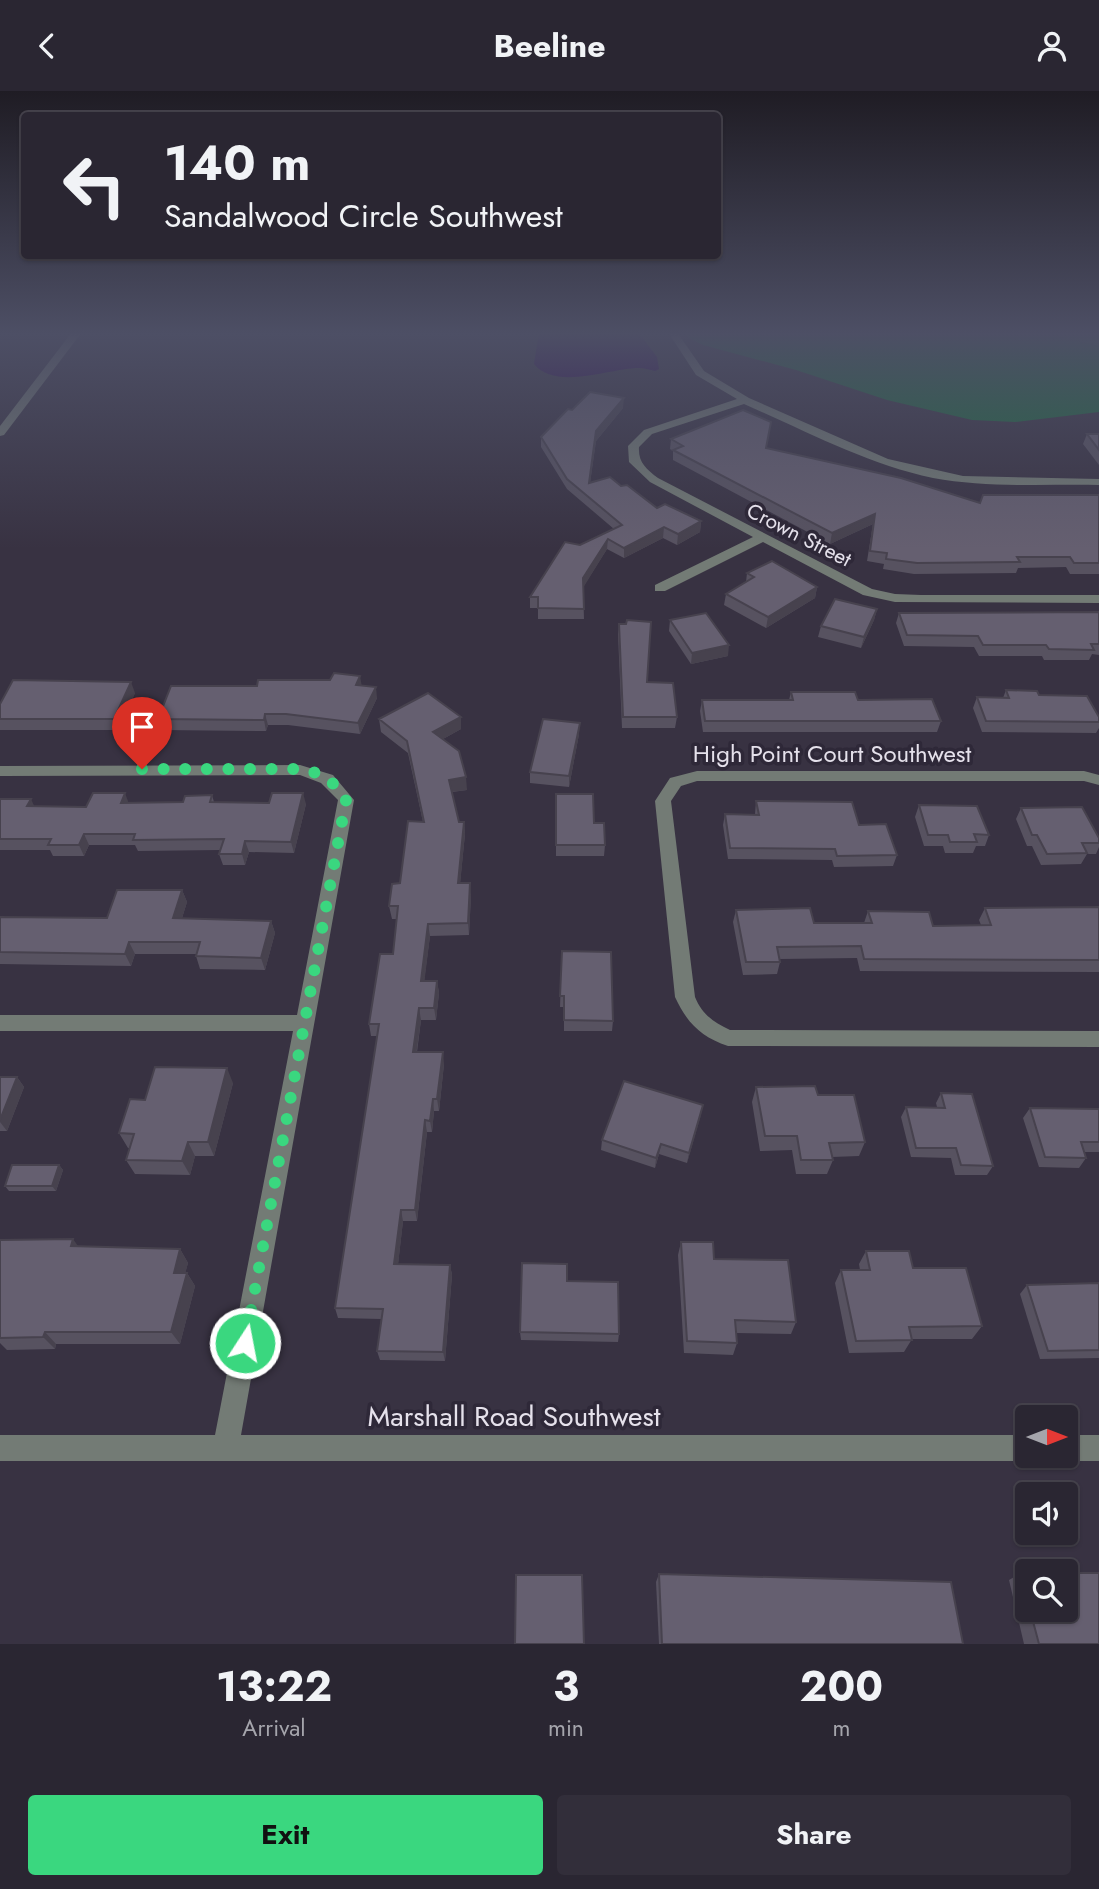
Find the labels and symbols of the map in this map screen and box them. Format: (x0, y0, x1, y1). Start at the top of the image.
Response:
street label: Crown Street (741, 496, 857, 574)
pin (112, 697, 172, 769)
street label: High Point Court Southwest (693, 736, 971, 771)
position arrow (208, 1306, 282, 1380)
street label: Marshall Road Southwest (368, 1396, 661, 1437)
north arrow (1015, 1405, 1078, 1468)

